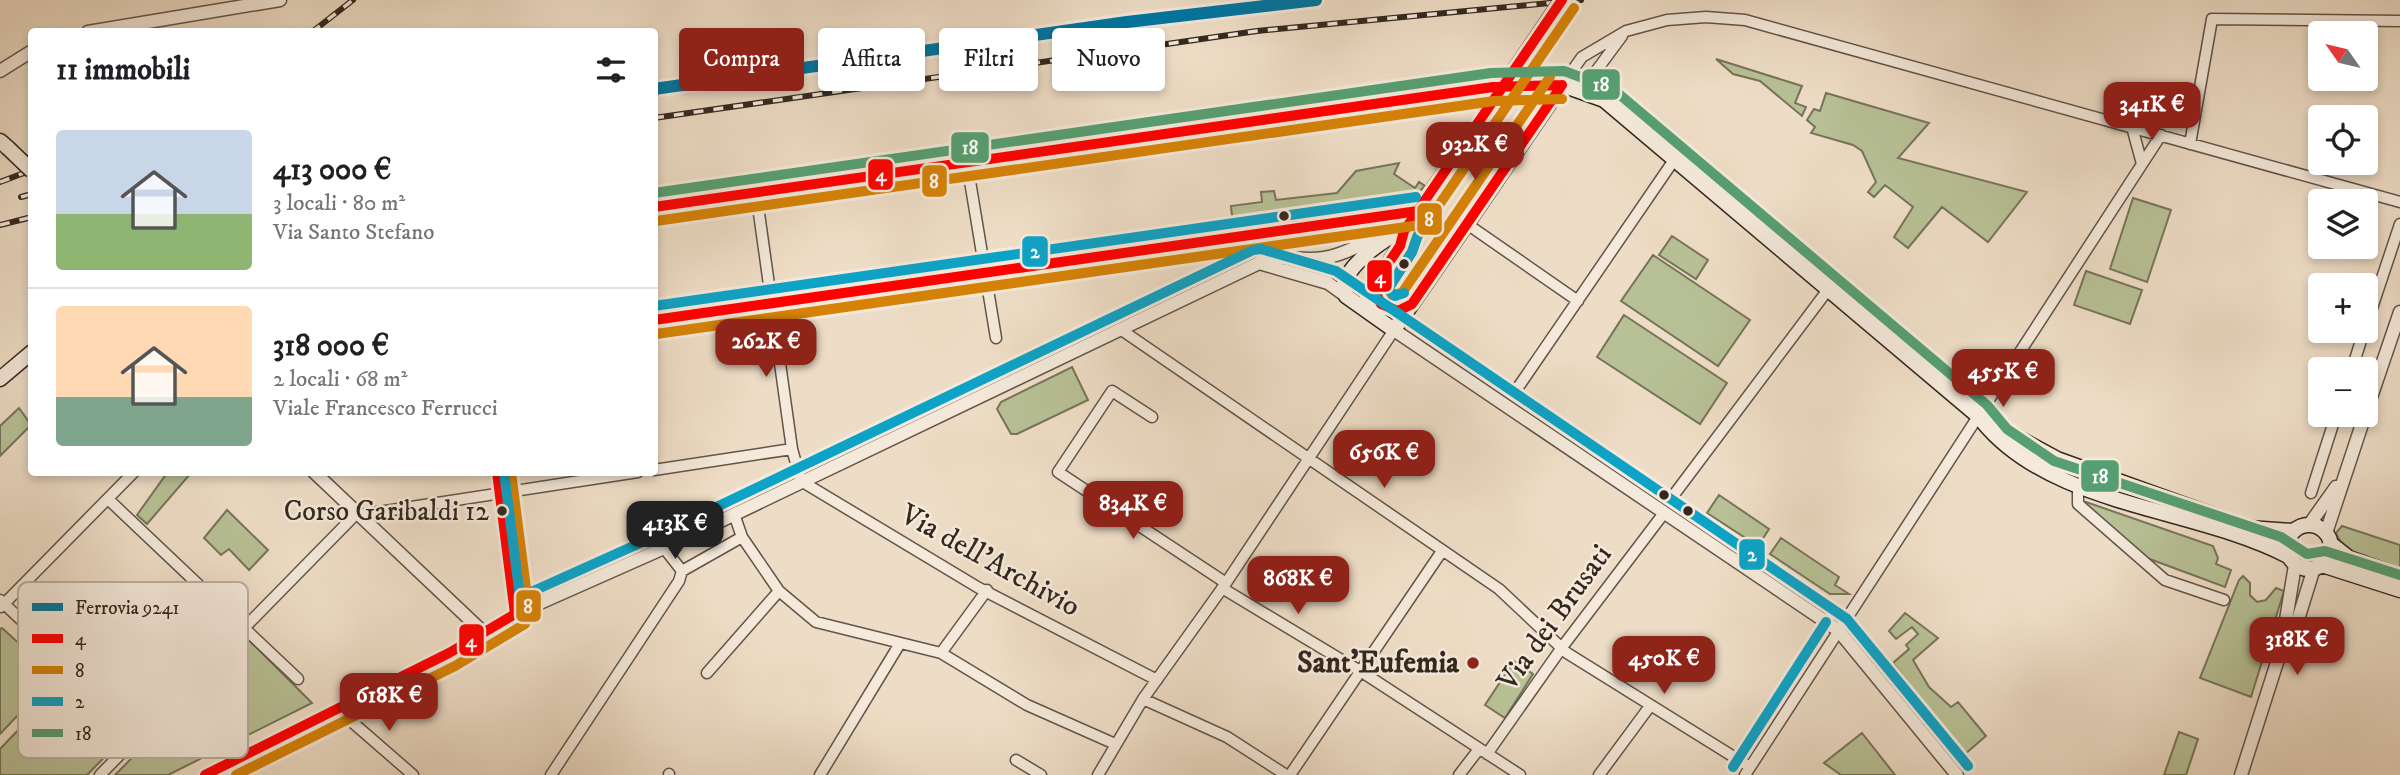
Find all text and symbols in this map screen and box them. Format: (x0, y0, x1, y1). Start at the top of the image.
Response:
north arrow (2308, 21, 2378, 91)
map controls (2308, 21, 2378, 427)
chip: Compra (679, 28, 804, 91)
chip: Affitta (818, 28, 925, 91)
chip: Filtri (939, 28, 1038, 91)
chip: Nuovo (1052, 28, 1165, 91)
icon: filters (592, 51, 630, 89)
text: 11 immobili (56, 52, 190, 89)
line badge: 18 (1581, 68, 1621, 101)
text: 18 (1593, 74, 1610, 97)
pin: 341K € (2095, 82, 2209, 142)
text: 341K € (2120, 90, 2184, 119)
button: locate (2308, 105, 2378, 175)
pin: 932K € (1418, 122, 1532, 182)
text: 932K € (1442, 130, 1508, 159)
line badge: 18 (950, 131, 990, 164)
text: 18 (962, 137, 979, 160)
text: 413 000 € (273, 152, 391, 189)
icon: home (112, 158, 196, 242)
line badge: 4 (867, 158, 894, 191)
text: 4 (876, 164, 888, 187)
line badge: 8 (921, 164, 948, 198)
text: 8 (929, 171, 939, 194)
text: 3 locali · 80 m² (273, 189, 405, 218)
button: layers (2308, 189, 2378, 259)
line badge: 8 (1416, 202, 1443, 236)
unlabelled marker (1277, 209, 1291, 223)
text: 8 (1424, 209, 1434, 232)
text: Via Santo Stefano (273, 218, 434, 247)
line badge: 2 (1021, 235, 1049, 268)
text: 2 (1030, 241, 1040, 264)
unlabelled marker (1397, 257, 1411, 271)
line badge: 4 (1366, 259, 1393, 293)
text: 4 (1375, 266, 1387, 289)
button: + (2308, 273, 2378, 343)
pin: 262K € (709, 320, 823, 379)
text: 262K € (731, 327, 801, 356)
text: 318 000 € (273, 328, 389, 365)
icon: home (112, 334, 196, 418)
pin: 455K € (1946, 350, 2060, 409)
text: 455K € (1968, 357, 2038, 386)
button: − (2308, 357, 2378, 427)
text: 2 locali · 68 m² (273, 365, 408, 394)
text: Viale Francesco Ferrucci (273, 394, 498, 423)
pin: 656K € (1327, 430, 1441, 490)
text: 656K € (1349, 438, 1419, 467)
line badge: 18 (2080, 459, 2120, 493)
text: 18 (2092, 466, 2109, 489)
pin: 834K € (1076, 482, 1190, 541)
unlabelled marker (1657, 488, 1671, 502)
text: 834K € (1099, 489, 1167, 518)
place label: Corso Garibaldi 12 (284, 494, 489, 529)
street label: Via dell'Archivio (893, 496, 1086, 626)
pin: 413K € (618, 502, 732, 561)
marker: Corso Garibaldi 12 (495, 504, 509, 518)
unlabelled marker (1681, 504, 1695, 518)
text: 413K € (643, 509, 707, 538)
street label: Via dei Brusati (1489, 538, 1620, 699)
line badge: 2 (1738, 538, 1766, 571)
text: 2 (1747, 544, 1757, 567)
pin: 868K € (1241, 556, 1355, 616)
text: 868K € (1263, 564, 1333, 593)
legend (18, 582, 248, 758)
line badge: 8 (515, 589, 542, 623)
text: 8 (523, 596, 533, 619)
text: Ferrovia 9241 (75, 597, 180, 620)
pin: 318K € (2240, 618, 2354, 677)
line badge: 4 (458, 623, 485, 657)
text: 318K € (2265, 625, 2329, 654)
text: 4 (75, 628, 87, 651)
text: 4 (466, 630, 478, 653)
pin: 450K € (1607, 636, 1721, 696)
text: 450K € (1628, 644, 1700, 673)
place label: Sant'Eufemia (1297, 645, 1460, 682)
marker: Sant'Eufemia (1465, 655, 1481, 671)
text: 8 (75, 660, 85, 683)
pin: 618K € (332, 674, 446, 733)
text: 618K € (356, 681, 422, 710)
text: 2 (75, 691, 85, 714)
text: 18 (75, 723, 92, 746)

